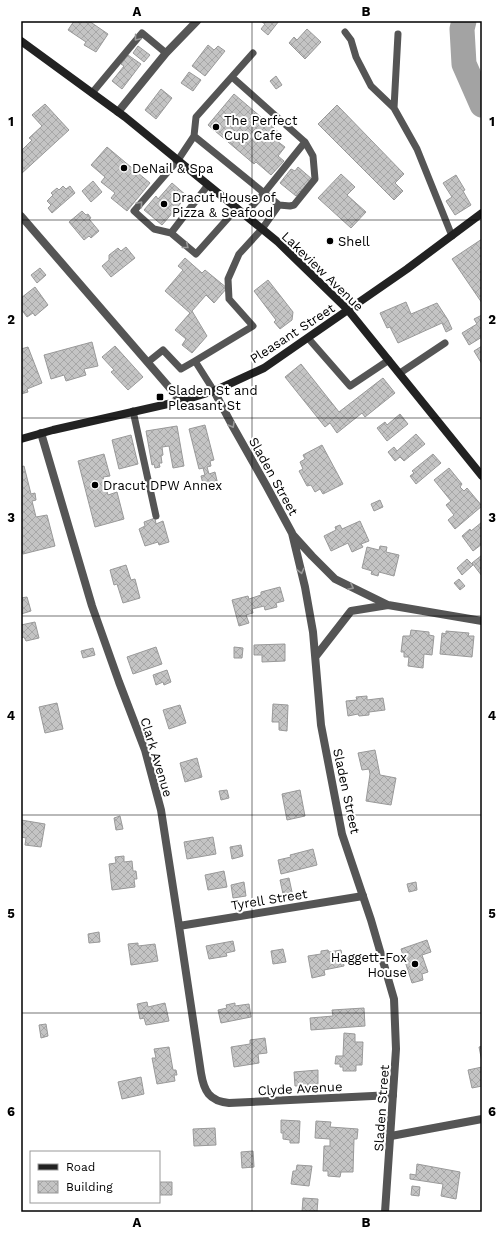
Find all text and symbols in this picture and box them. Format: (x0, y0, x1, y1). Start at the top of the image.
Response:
text: A (133, 4, 142, 19)
text: B (362, 4, 371, 19)
one-way arrow (135, 34, 142, 41)
place label: The Perfect Cup Cafe (224, 113, 298, 143)
text: 1 (8, 114, 14, 129)
text: 1 (489, 114, 495, 129)
marker: The Perfect Cup Cafe (211, 122, 221, 132)
place label: DeNail & Spa (132, 161, 214, 176)
marker: DeNail & Spa (119, 163, 129, 173)
place label: Dracut House of Pizza & Seafood (172, 190, 276, 220)
marker: Dracut House of Pizza & Seafood (159, 199, 169, 209)
one-way arrow (136, 201, 143, 209)
street label: Lakeview Avenue (279, 229, 367, 314)
place label: Shell (338, 234, 370, 249)
marker: Shell (325, 236, 335, 246)
one-way arrow (181, 241, 189, 248)
street label: Pleasant Street (247, 300, 338, 366)
text: 2 (7, 312, 15, 327)
text: 2 (488, 312, 496, 327)
place label: Sladen St and Pleasant St (168, 383, 258, 413)
marker: Sladen St and Pleasant St (155, 392, 165, 402)
one-way arrow (227, 421, 234, 428)
street label: Sladen Street (246, 435, 301, 518)
place label: Dracut DPW Annex (103, 478, 222, 493)
marker: Dracut DPW Annex (90, 480, 100, 490)
text: 3 (7, 510, 15, 525)
text: 3 (488, 510, 496, 525)
one-way arrow (297, 568, 305, 574)
one-way arrow (347, 582, 355, 590)
text: 4 (7, 708, 16, 723)
text: 4 (488, 708, 497, 723)
street label: Clark Avenue (137, 715, 176, 799)
street label: Sladen Street (330, 747, 363, 836)
street label: Tyrell Street (230, 886, 309, 913)
text: 5 (7, 906, 15, 921)
text: 5 (488, 906, 496, 921)
place label: Haggett-Fox House (331, 950, 407, 980)
marker: Haggett-Fox House (410, 959, 420, 969)
street label: Sladen Street (371, 1064, 392, 1152)
street label: Clyde Avenue (257, 1079, 343, 1098)
text: 6 (7, 1104, 15, 1119)
text: 6 (488, 1104, 496, 1119)
legend (30, 1151, 160, 1203)
text: Road (66, 1160, 95, 1174)
text: Building (66, 1180, 113, 1194)
text: A (133, 1215, 142, 1230)
text: B (362, 1215, 371, 1230)

